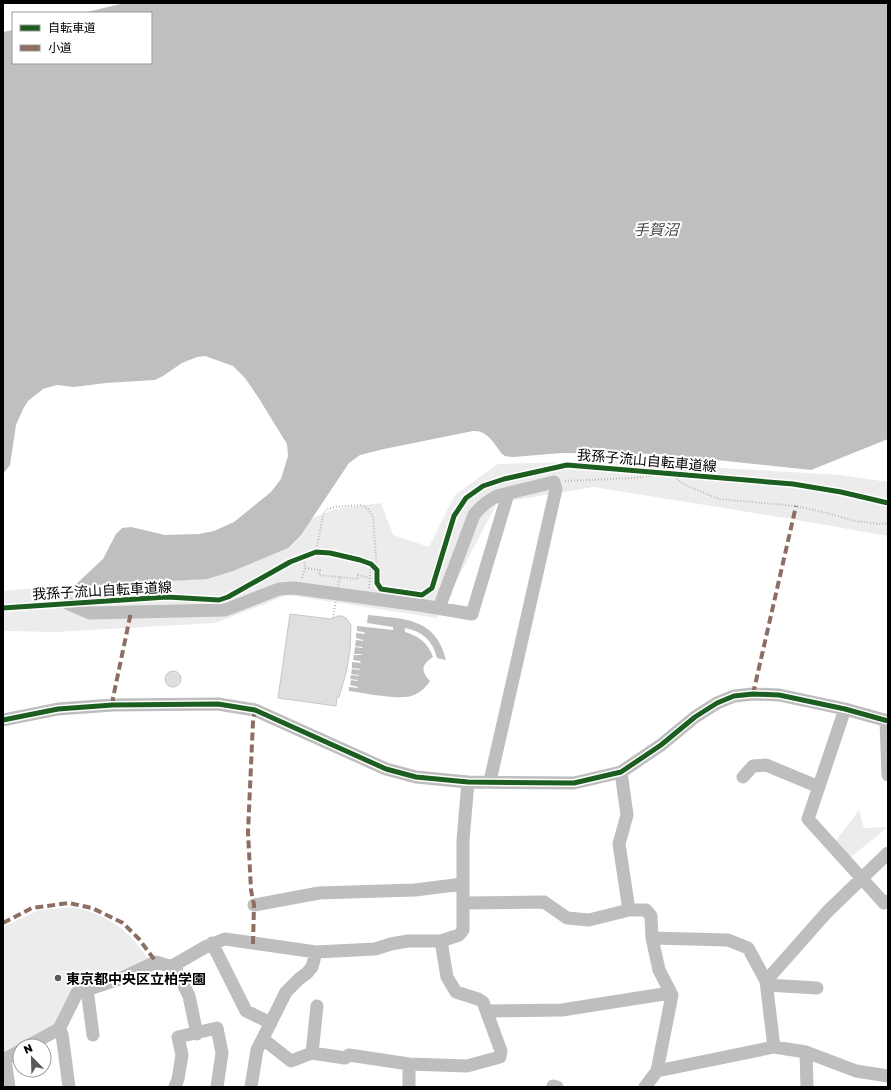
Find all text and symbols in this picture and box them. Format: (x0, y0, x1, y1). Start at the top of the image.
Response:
legend (12, 12, 152, 64)
text: 自転車道 (48, 20, 96, 35)
text: 小道 (48, 40, 72, 55)
water label: 手賀沼 (633, 220, 680, 238)
street label: 我孫子流山自転車道線 (577, 445, 717, 475)
street label: 我孫子流山自転車道線 (32, 578, 172, 602)
place label: 東京都中央区立柏学園 (66, 970, 206, 987)
marker: 東京都中央区立柏学園 (53, 973, 63, 983)
north arrow (12, 1038, 52, 1078)
text: N (22, 1041, 34, 1056)

